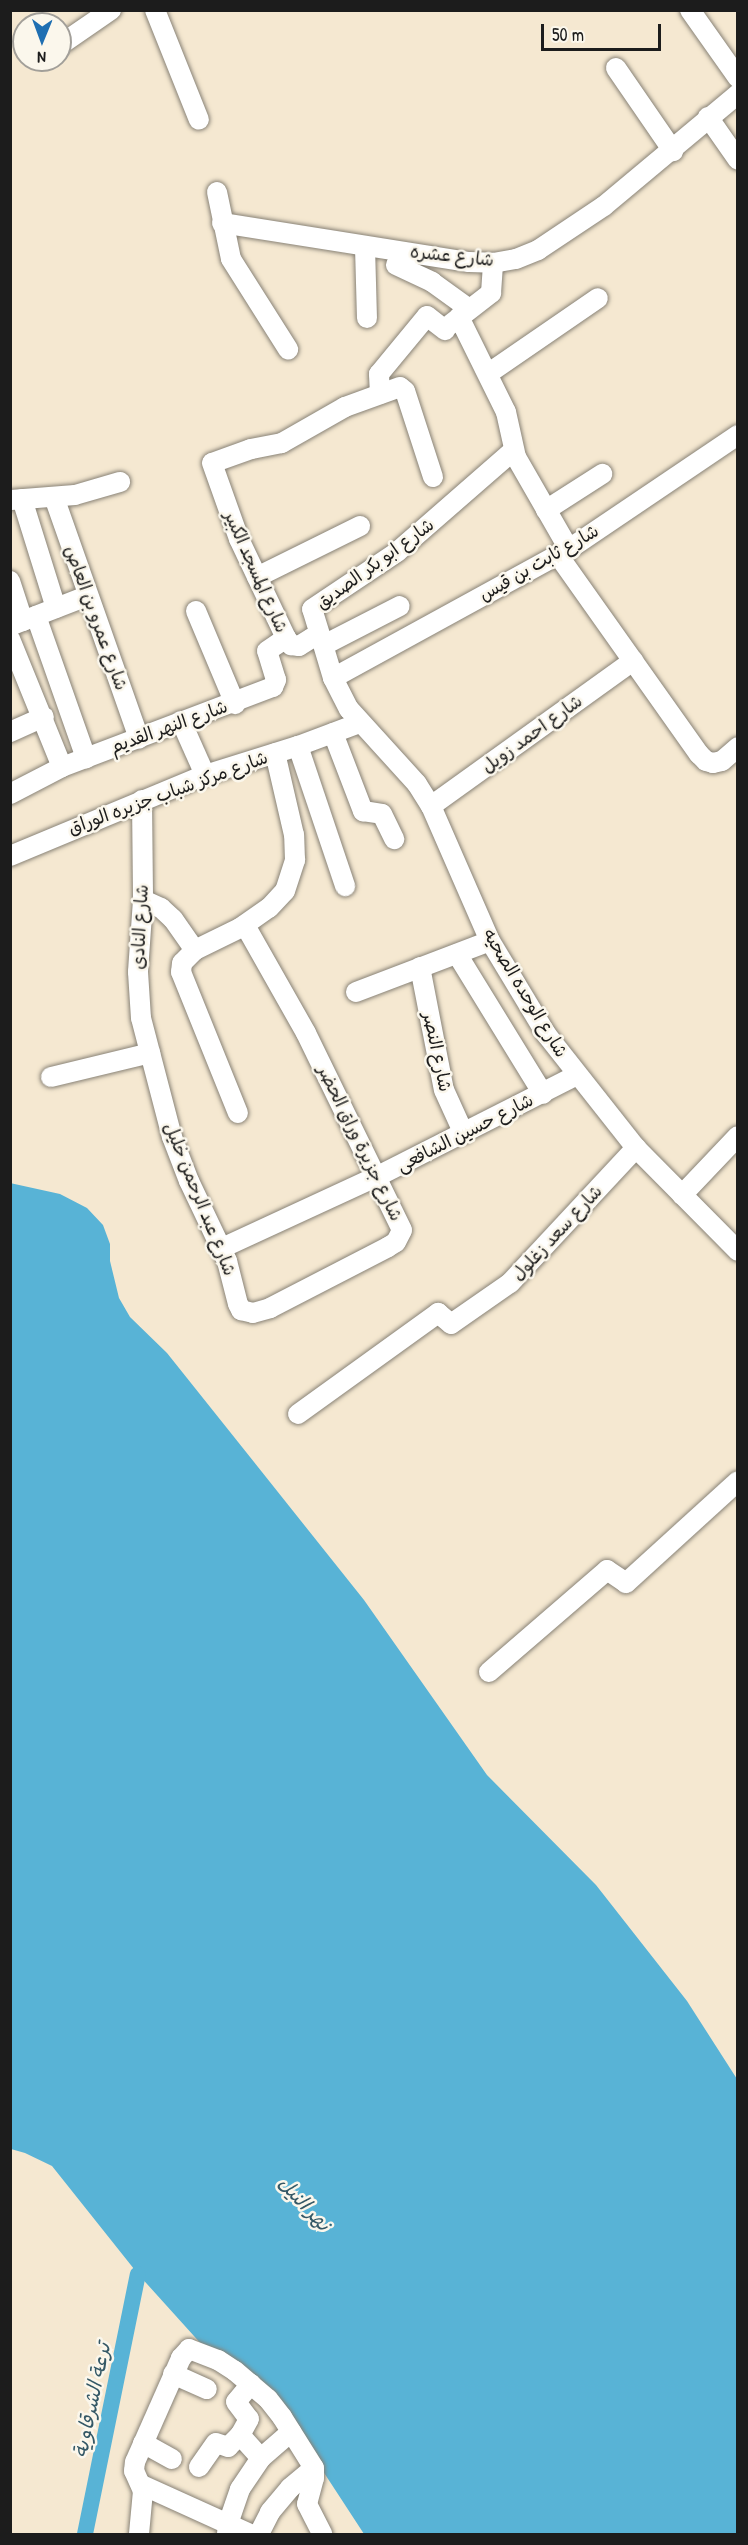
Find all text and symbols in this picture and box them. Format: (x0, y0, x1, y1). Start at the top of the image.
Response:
north arrow (12, 12, 72, 72)
scale bar (544, 12, 664, 50)
text: 50 m (552, 22, 584, 47)
text: N (37, 47, 46, 69)
street label: شارع عشره (409, 241, 495, 271)
street label: شارع المسجد الكبير (220, 508, 292, 636)
street label: شارع ابو بكر الصديق (312, 514, 438, 614)
street label: شارع ثابت بن قيس (475, 520, 603, 606)
street label: شارع عمرو بن العاص (60, 543, 132, 693)
street label: شارع احمد زويل (477, 690, 587, 778)
street label: شارع النهر القديم (107, 696, 231, 758)
street label: شارع مركز شباب جزيره الوراق (65, 747, 271, 839)
street label: شارع النادى (127, 884, 153, 970)
street label: شارع الوحده الصحيه (478, 925, 572, 1061)
street label: شارع النصر (418, 1010, 456, 1094)
street label: شارع جزيرة وراق الحضر (313, 1061, 407, 1225)
street label: شارع حسين الشافعى (393, 1089, 537, 1177)
street label: شارع عبد الرحمن خليل (159, 1119, 241, 1279)
street label: شارع سعد زغلول (507, 1181, 607, 1285)
water label: نهر النيل (274, 2171, 336, 2235)
water label: ترعة الشرقاوية (67, 2340, 115, 2460)

